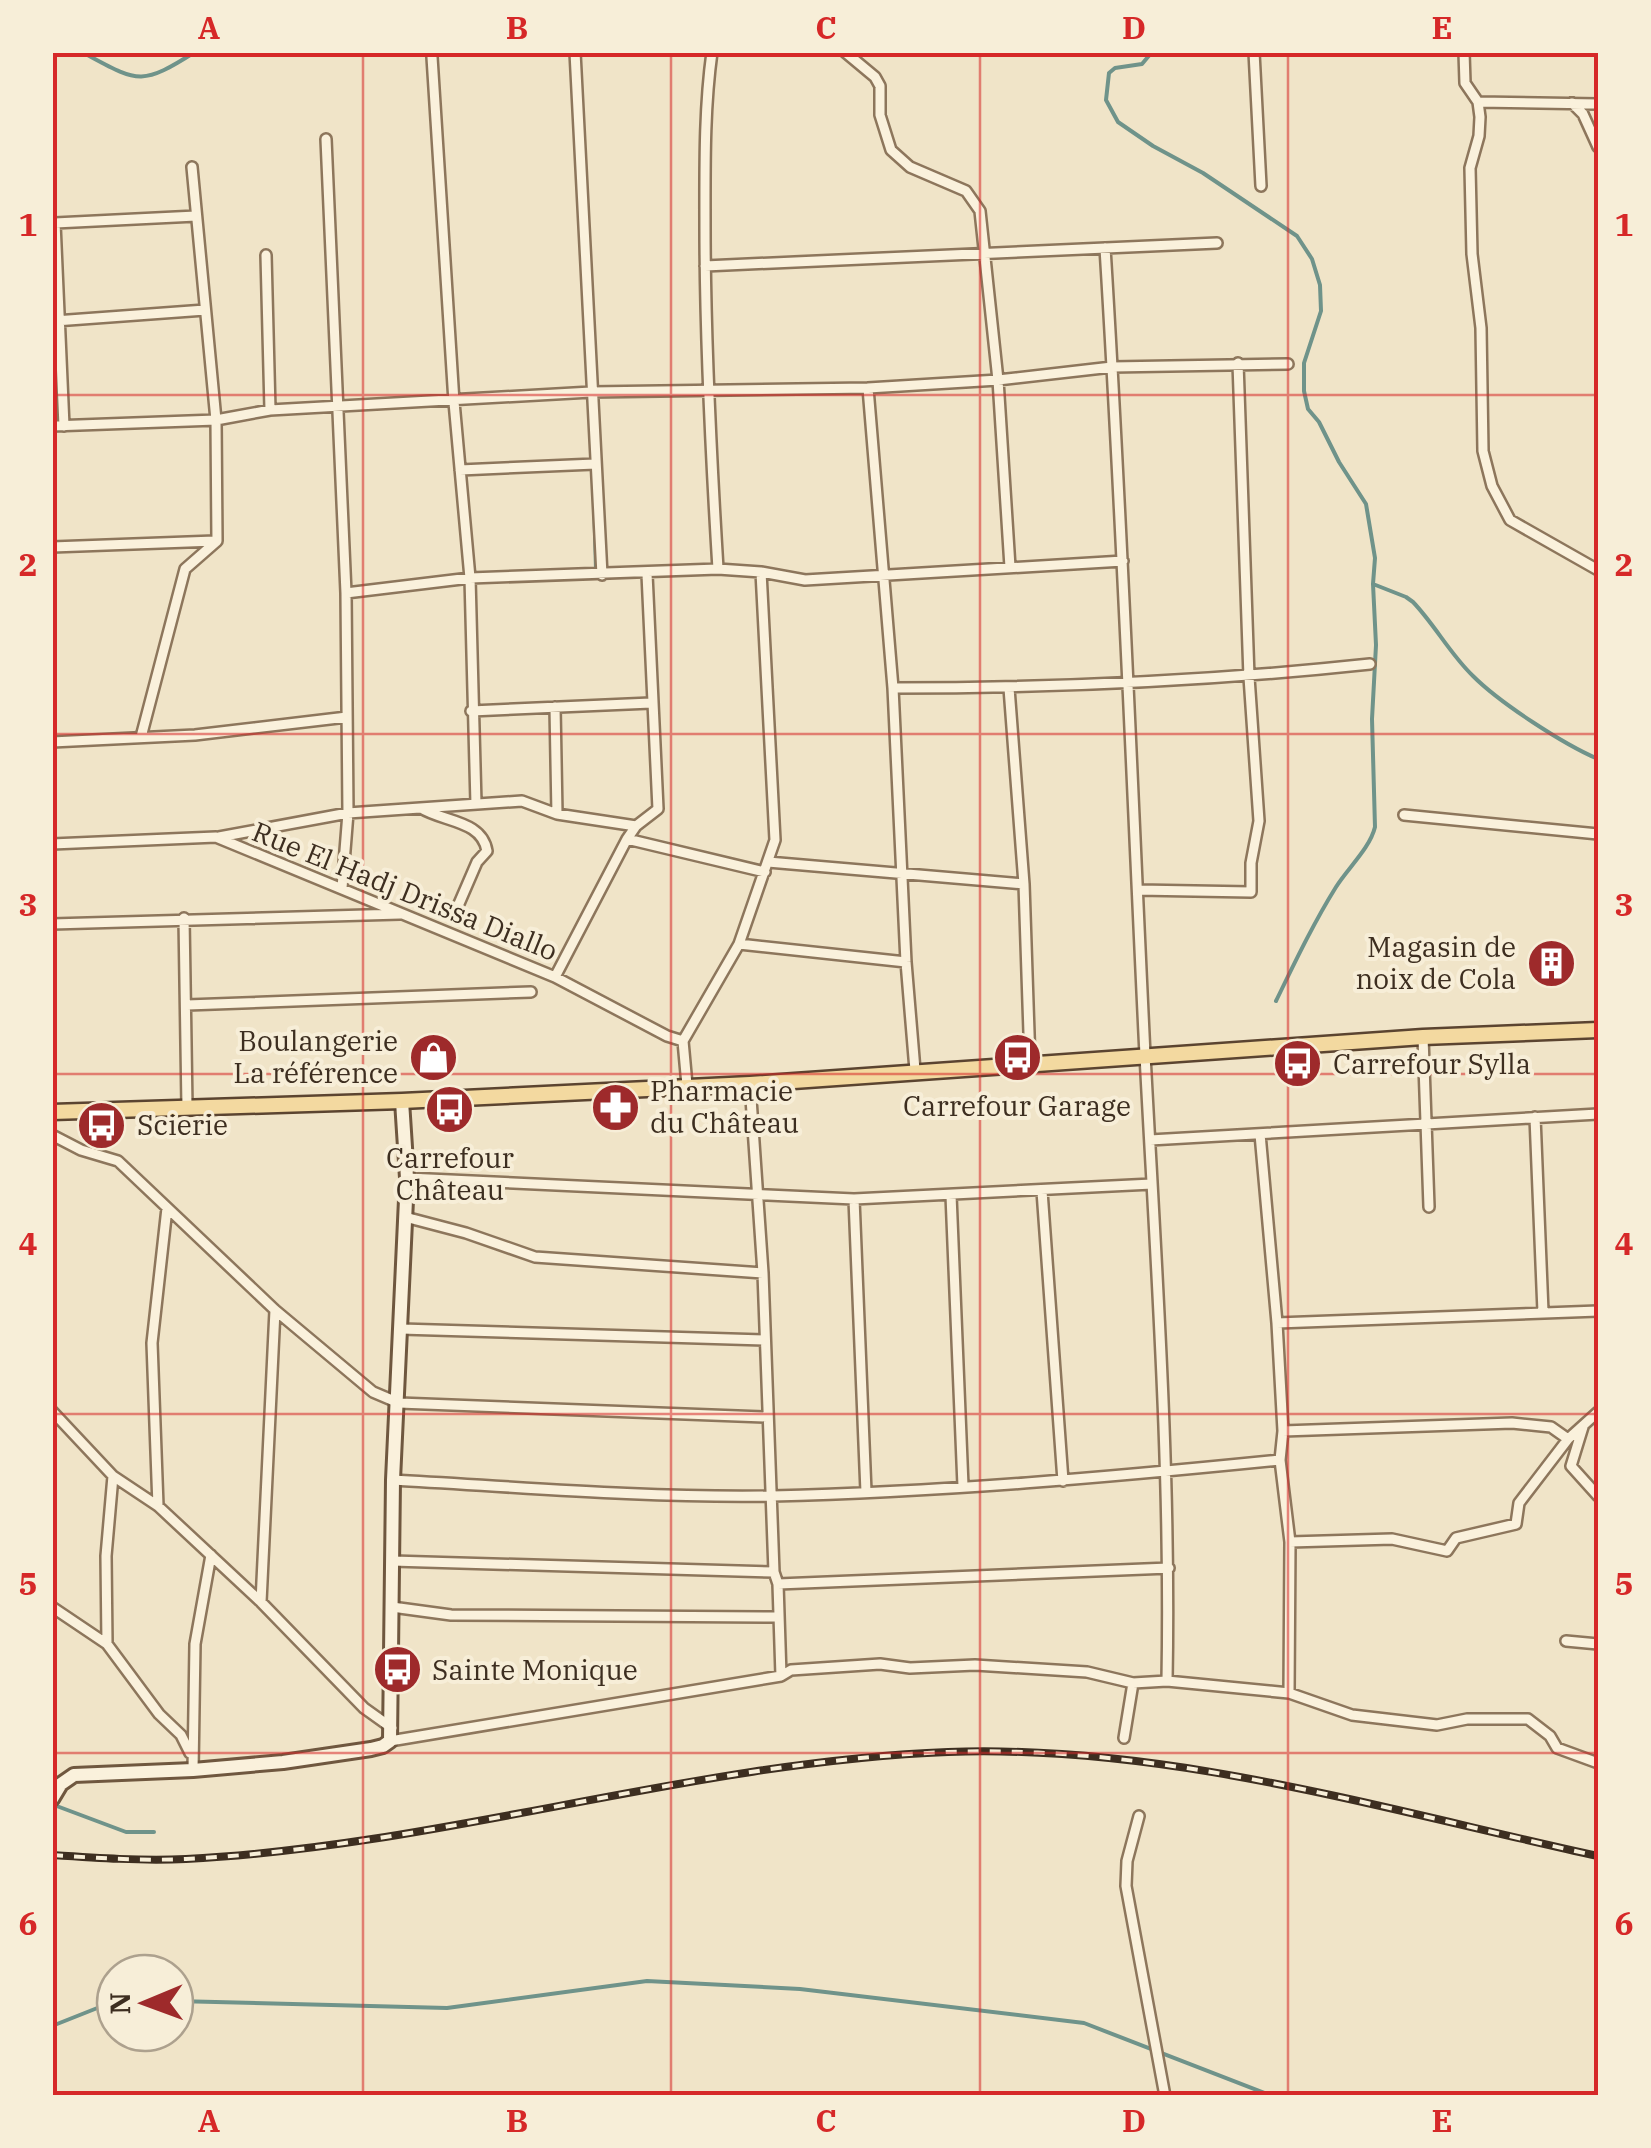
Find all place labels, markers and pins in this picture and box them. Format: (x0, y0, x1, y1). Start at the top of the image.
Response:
place label: Magasin de noix de Cola (1355, 928, 1516, 997)
building icon: Magasin de noix de Cola (1525, 937, 1577, 989)
place label: Boulangerie La référence (233, 1022, 398, 1091)
shop icon: Boulangerie La référence (407, 1031, 459, 1083)
bus stop icon: Carrefour Garage (991, 1032, 1043, 1084)
bus stop icon: Carrefour Sylla (1272, 1038, 1324, 1090)
place label: Carrefour Sylla (1333, 1045, 1531, 1082)
place label: Pharmacie du Château (650, 1072, 799, 1141)
pharmacy icon: Pharmacie du Château (589, 1081, 641, 1133)
bus stop icon: Carrefour Château (424, 1084, 476, 1136)
place label: Carrefour Garage (903, 1087, 1131, 1124)
bus stop icon: Scierie (76, 1099, 128, 1151)
place label: Scierie (137, 1106, 228, 1143)
place label: Carrefour Château (386, 1139, 515, 1208)
bus stop icon: Sainte Monique (371, 1644, 423, 1696)
place label: Sainte Monique (432, 1651, 638, 1688)

